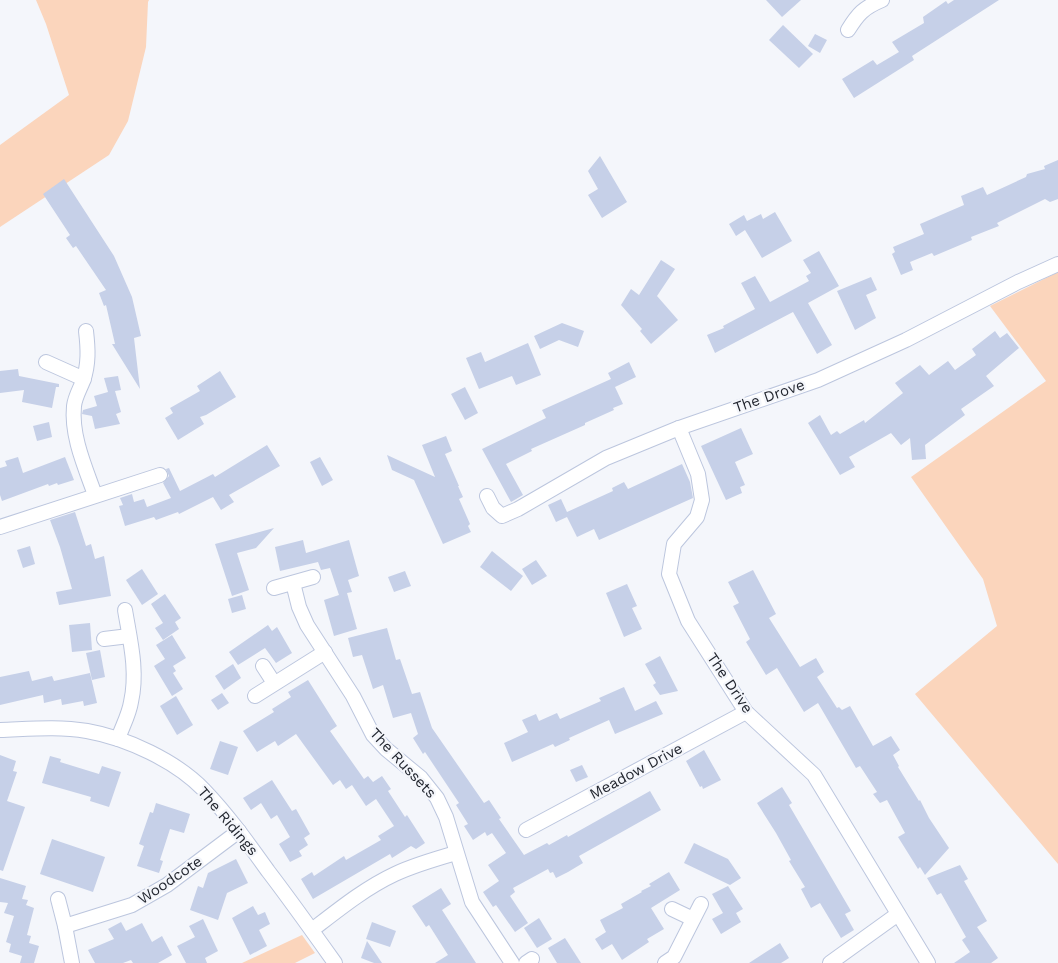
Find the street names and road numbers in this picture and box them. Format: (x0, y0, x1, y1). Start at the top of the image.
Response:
street label: The Drove (731, 375, 807, 417)
street label: The Drive (703, 649, 757, 717)
street label: The Russets (366, 724, 440, 802)
street label: Meadow Drive (586, 739, 686, 803)
street label: The Ridings (194, 783, 262, 859)
street label: Woodcote (134, 852, 206, 908)

